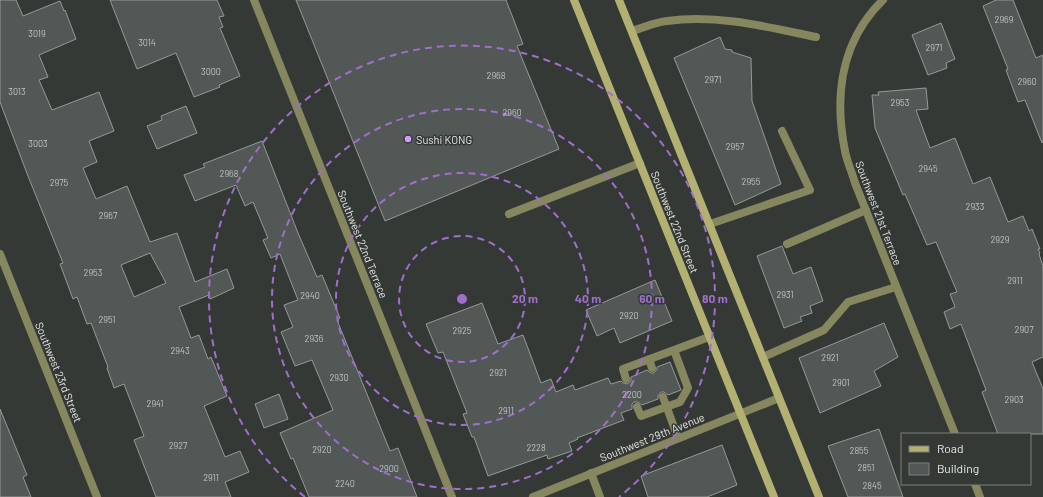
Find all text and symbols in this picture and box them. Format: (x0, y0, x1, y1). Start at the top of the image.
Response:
house number: 2969 (995, 14, 1014, 25)
house number: 3019 (28, 28, 46, 39)
house number: 3014 (138, 37, 156, 48)
house number: 2971 (926, 42, 942, 53)
house number: 3000 (201, 66, 221, 77)
house number: 2968 (487, 70, 506, 81)
house number: 2971 (705, 74, 721, 85)
house number: 2960 (1017, 76, 1037, 87)
house number: 3013 (8, 86, 26, 97)
house number: 2953 (891, 97, 910, 108)
house number: 2960 (502, 107, 522, 118)
place label: Sushi KONG (416, 133, 472, 146)
marker: Sushi KONG (403, 134, 413, 144)
house number: 3003 (28, 138, 48, 149)
house number: 2957 (726, 141, 745, 152)
street label: Southwest 21st Terrace (853, 159, 905, 267)
house number: 2945 (918, 163, 938, 174)
house number: 2968 (220, 168, 239, 179)
street label: Southwest 22nd Street (649, 169, 701, 275)
house number: 2955 (742, 176, 761, 187)
house number: 2975 (50, 177, 69, 188)
street label: Southwest 22nd Terrace (335, 188, 391, 300)
house number: 2933 (966, 201, 985, 212)
house number: 2967 (99, 210, 118, 221)
house number: 2929 (990, 234, 1010, 245)
house number: 2953 (84, 267, 103, 278)
house number: 2911 (1007, 275, 1023, 286)
house number: 2931 (776, 289, 794, 300)
house number: 2940 (300, 290, 320, 301)
text: 20 m (512, 291, 538, 305)
text: 40 m (575, 291, 601, 305)
text: 60 m (639, 291, 665, 305)
text: 80 m (702, 291, 728, 305)
centre of rings (455, 292, 469, 306)
house number: 2920 (619, 310, 639, 321)
house number: 2951 (98, 314, 116, 325)
street label: Southwest 23rd Street (33, 320, 85, 424)
house number: 2907 (1015, 324, 1034, 335)
house number: 2925 (453, 325, 472, 336)
house number: 2936 (305, 333, 324, 344)
house number: 2943 (170, 345, 190, 356)
house number: 2921 (821, 352, 839, 363)
house number: 2921 (489, 367, 507, 378)
house number: 2930 (329, 372, 349, 383)
house number: 2901 (832, 377, 850, 388)
house number: 2200 (622, 389, 642, 400)
house number: 2903 (1004, 394, 1024, 405)
house number: 2941 (147, 398, 163, 409)
house number: 2911 (498, 405, 514, 416)
street label: Southwest 29th Avenue (598, 410, 706, 464)
legend (901, 433, 1031, 485)
house number: 2927 (169, 440, 188, 451)
text: Road (937, 441, 964, 455)
house number: 2228 (526, 442, 546, 453)
house number: 2920 (312, 444, 332, 455)
house number: 2855 (850, 445, 869, 456)
text: Building (937, 461, 979, 475)
house number: 2851 (857, 462, 875, 473)
house number: 2900 (379, 463, 399, 474)
house number: 2911 (203, 472, 219, 483)
house number: 2240 (335, 478, 355, 489)
house number: 2845 (862, 480, 882, 491)

